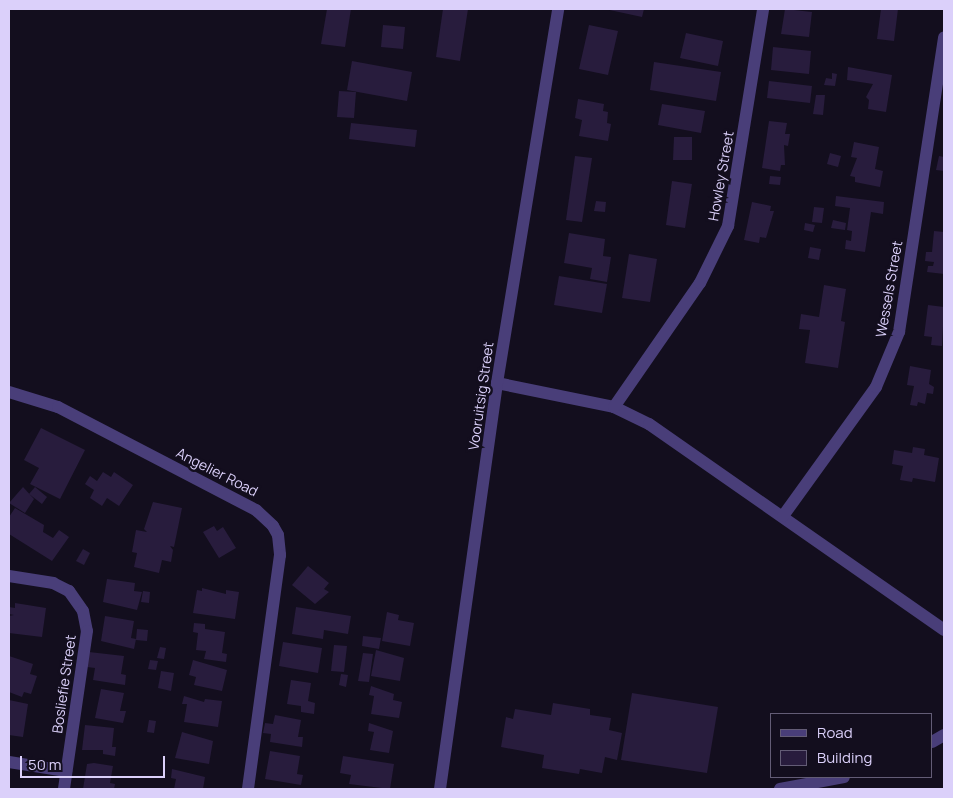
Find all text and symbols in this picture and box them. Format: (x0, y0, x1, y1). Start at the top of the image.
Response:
street label: Howley Street (705, 130, 737, 222)
street label: Wessels Street (872, 239, 906, 339)
street label: Vooruitsig Street (465, 341, 497, 451)
street label: Angelier Road (173, 444, 261, 500)
street label: Bosliefie Street (49, 634, 79, 734)
legend (770, 713, 933, 778)
text: Road (817, 722, 853, 743)
scale bar (22, 746, 168, 778)
text: Building (817, 747, 872, 768)
text: 50 m (28, 754, 62, 775)

